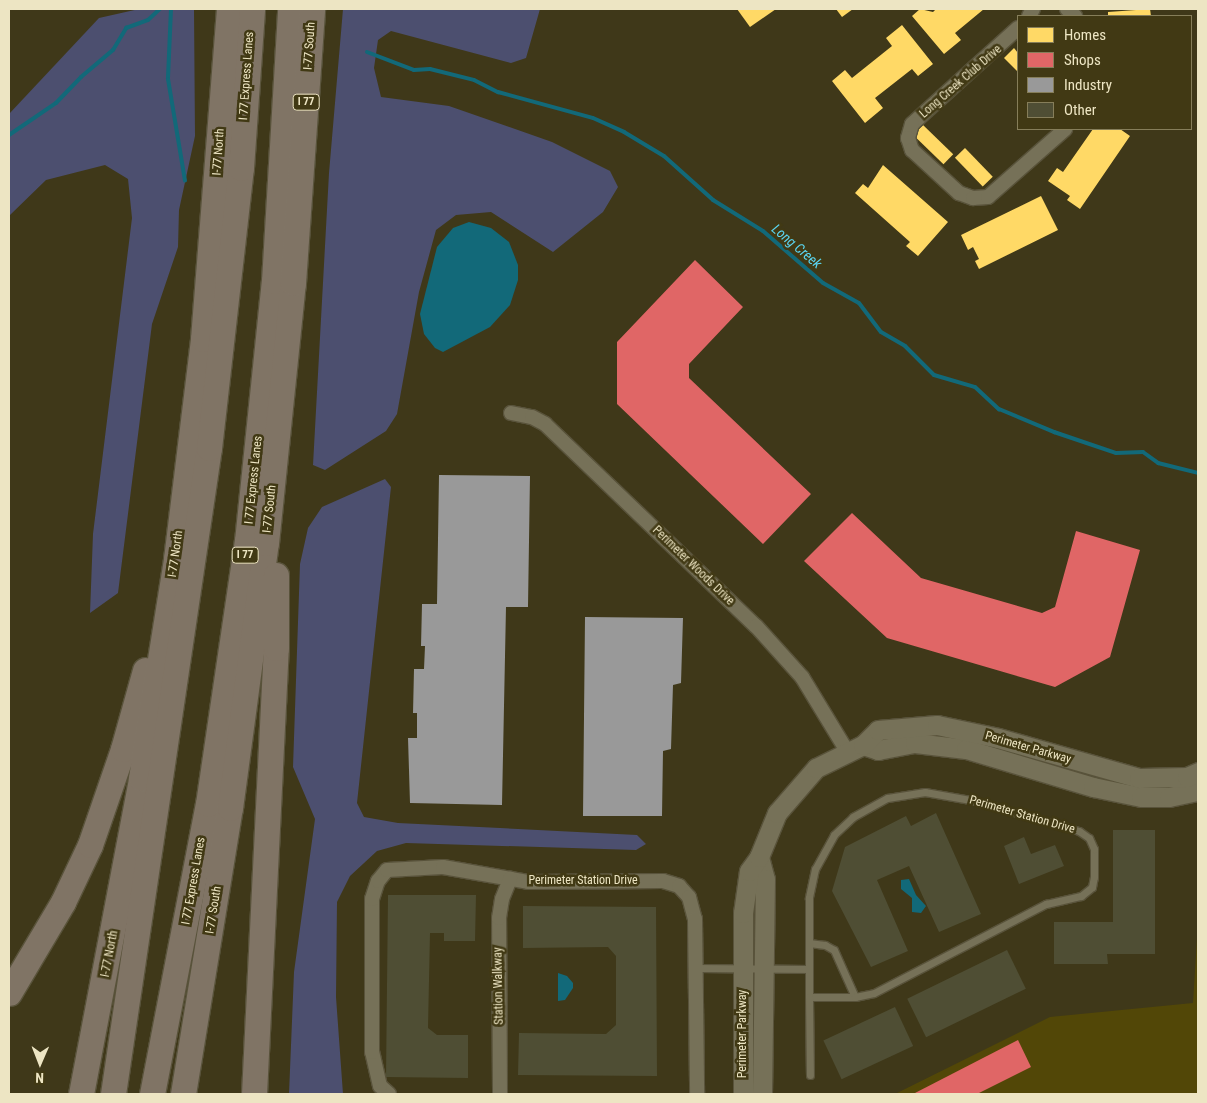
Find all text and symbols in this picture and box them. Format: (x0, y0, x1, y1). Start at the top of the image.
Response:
legend (1017, 15, 1192, 130)
street label: I-77 South (301, 22, 319, 70)
text: Homes (1064, 26, 1106, 44)
street label: I 77 Express Lanes (237, 31, 257, 121)
street label: Long Creek Club Drive (917, 42, 1005, 122)
text: Shops (1064, 51, 1101, 69)
text: Industry (1064, 76, 1112, 94)
road number: I 77 (292, 94, 320, 110)
text: Other (1064, 101, 1096, 119)
street label: I-77 North (210, 128, 228, 176)
water label: Long Creek (769, 220, 825, 272)
street label: I 77 Express Lanes (242, 435, 266, 525)
street label: I-77 South (260, 484, 280, 534)
street label: Perimeter Woods Drive (649, 523, 737, 609)
street label: I-77 North (166, 530, 186, 578)
road number: I 77 (231, 546, 259, 564)
street label: Perimeter Parkway (983, 729, 1073, 767)
street label: Perimeter Station Drive (968, 793, 1076, 837)
street label: I 77 Express Lanes (179, 836, 209, 926)
street label: Perimeter Station Drive (528, 874, 638, 888)
street label: I-77 South (203, 885, 225, 935)
street label: I-77 North (98, 929, 122, 979)
street label: Station Walkway (491, 947, 507, 1025)
street label: Perimeter Parkway (736, 990, 750, 1078)
north arrow (15, 1038, 65, 1088)
text: N (35, 1070, 44, 1086)

